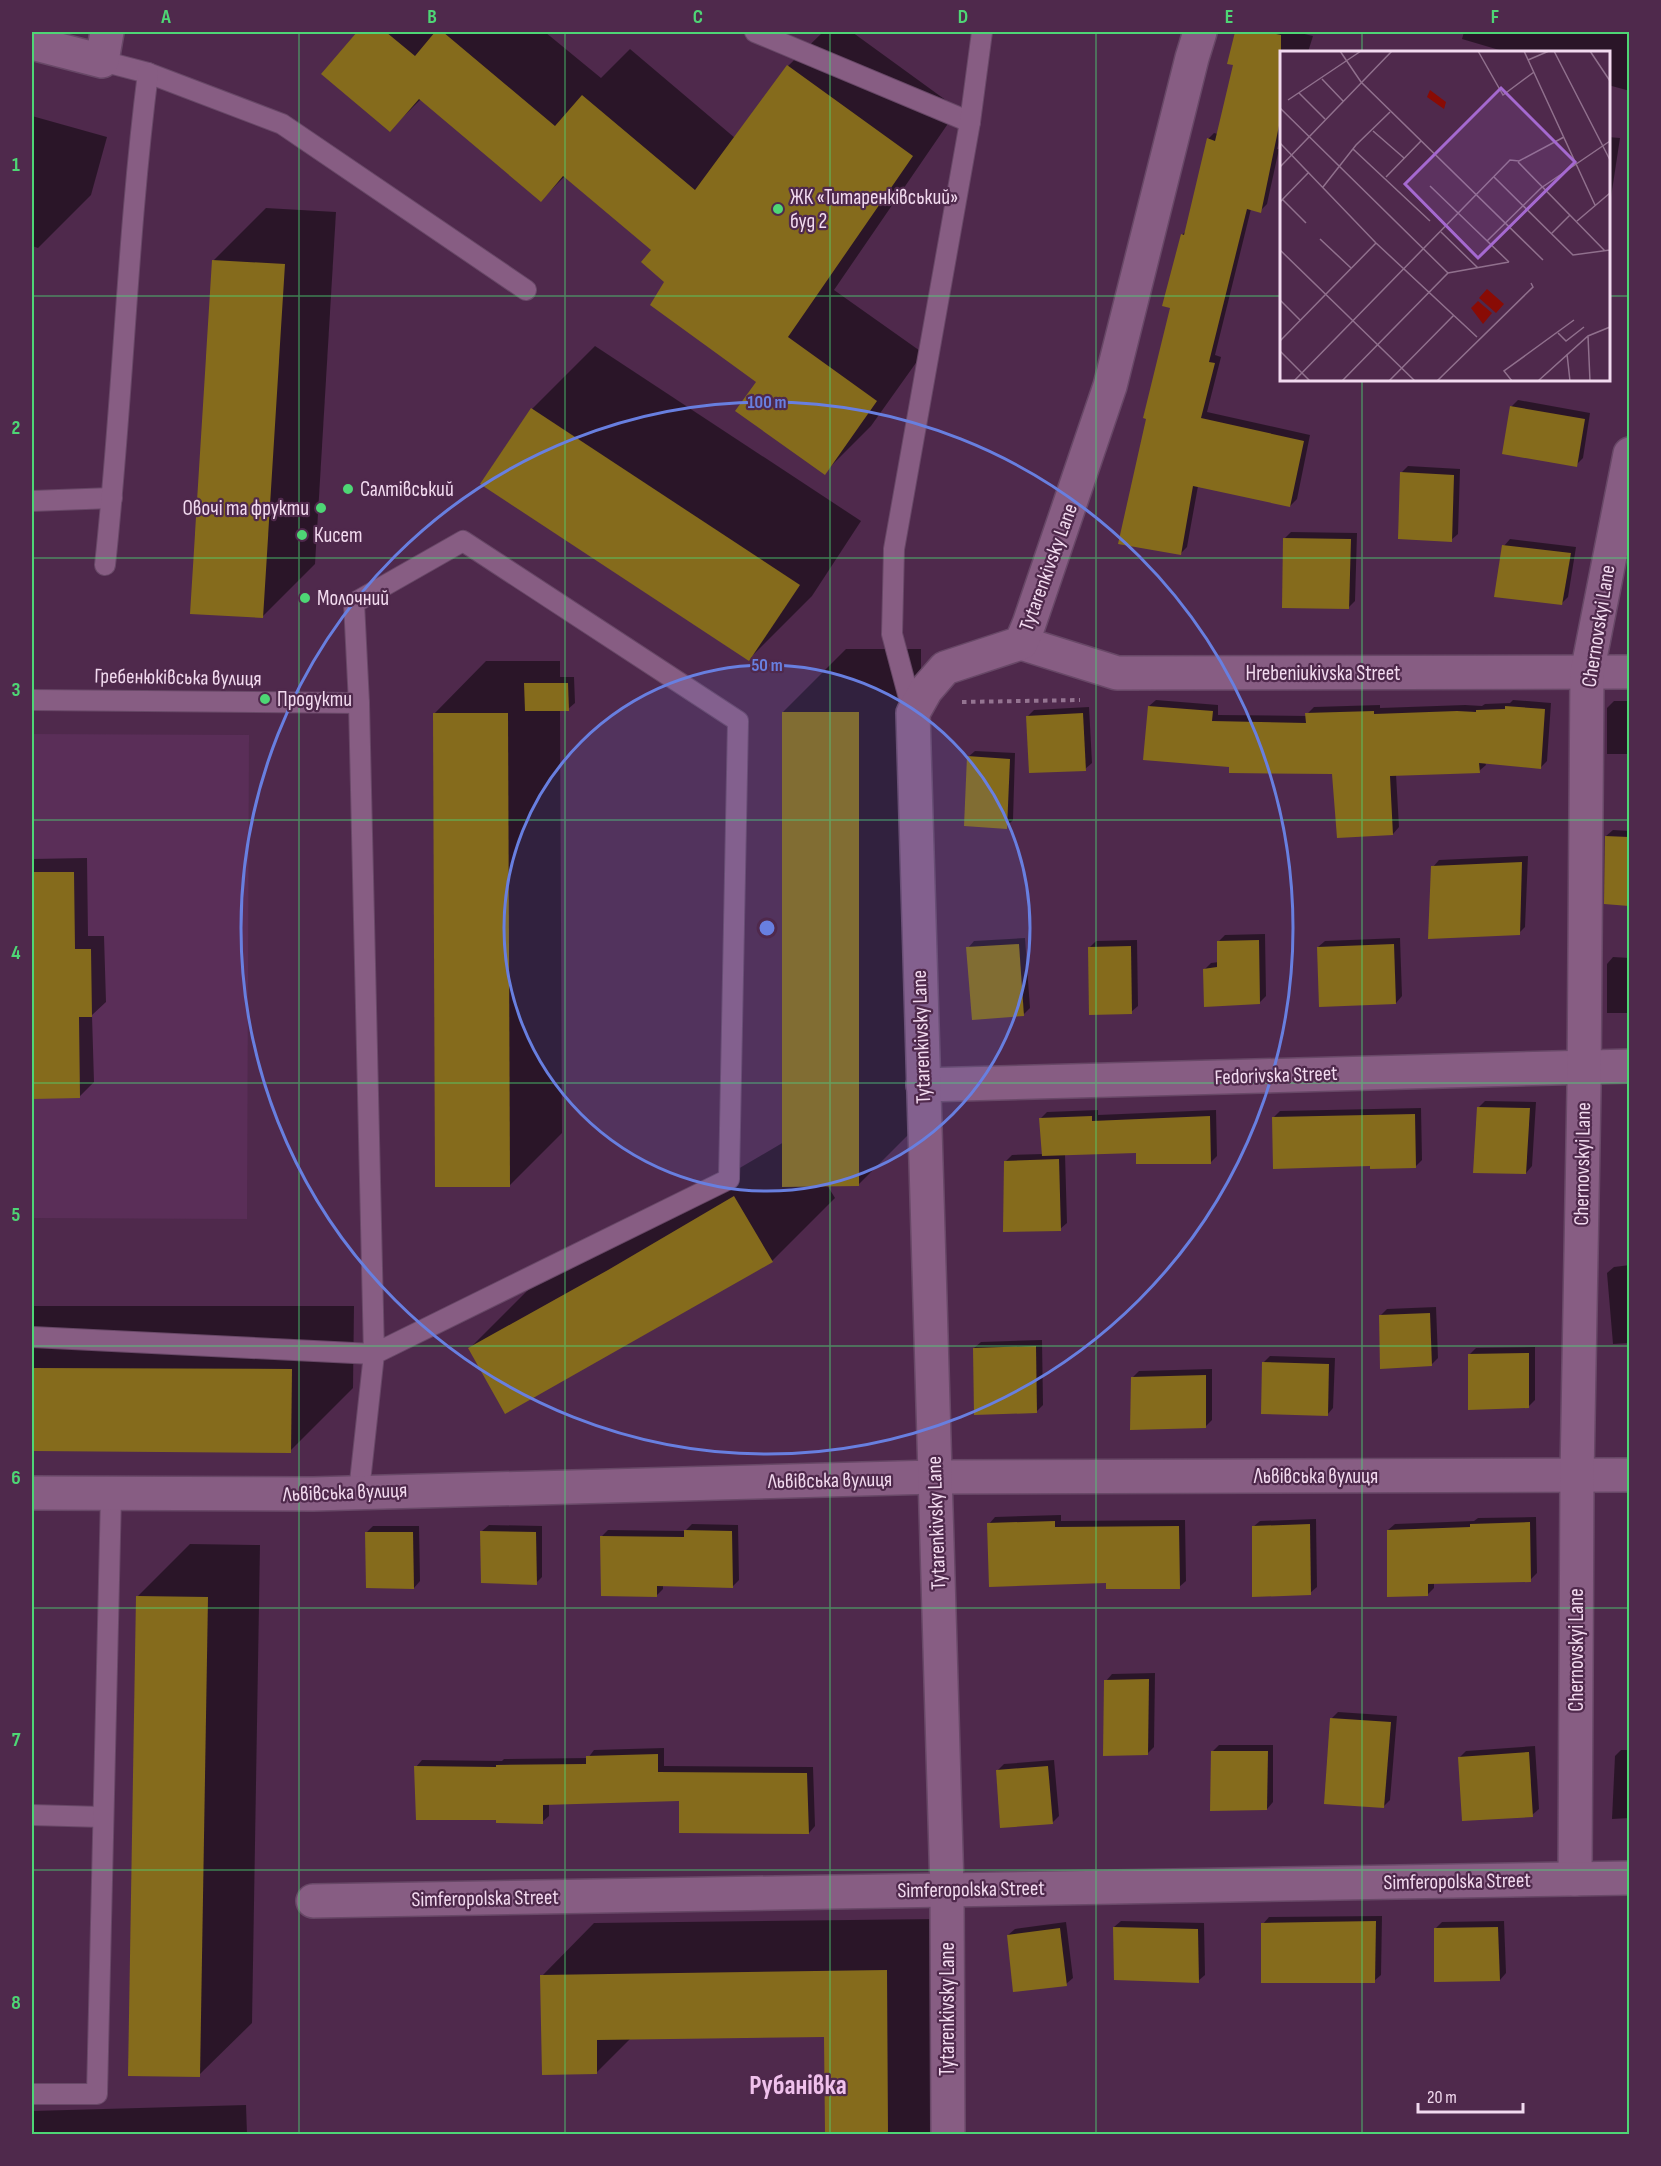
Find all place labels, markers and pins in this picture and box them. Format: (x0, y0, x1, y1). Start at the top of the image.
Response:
place label: ЖК «Титаренківський» буд 2 (790, 185, 958, 234)
marker: ЖК «Титаренківський» буд 2 (771, 202, 785, 216)
place label: Салтівський (360, 477, 454, 502)
marker: Салтівський (341, 482, 355, 496)
place label: Овочі та фрукти (182, 496, 309, 521)
marker: Овочі та фрукти (314, 501, 328, 515)
place label: Кисет (314, 523, 362, 548)
marker: Кисет (295, 528, 309, 542)
place label: Молочний (317, 586, 389, 611)
marker: Молочний (298, 591, 312, 605)
place label: Продукти (277, 687, 352, 712)
marker: Продукти (258, 692, 272, 706)
centre of rings (757, 918, 777, 938)

